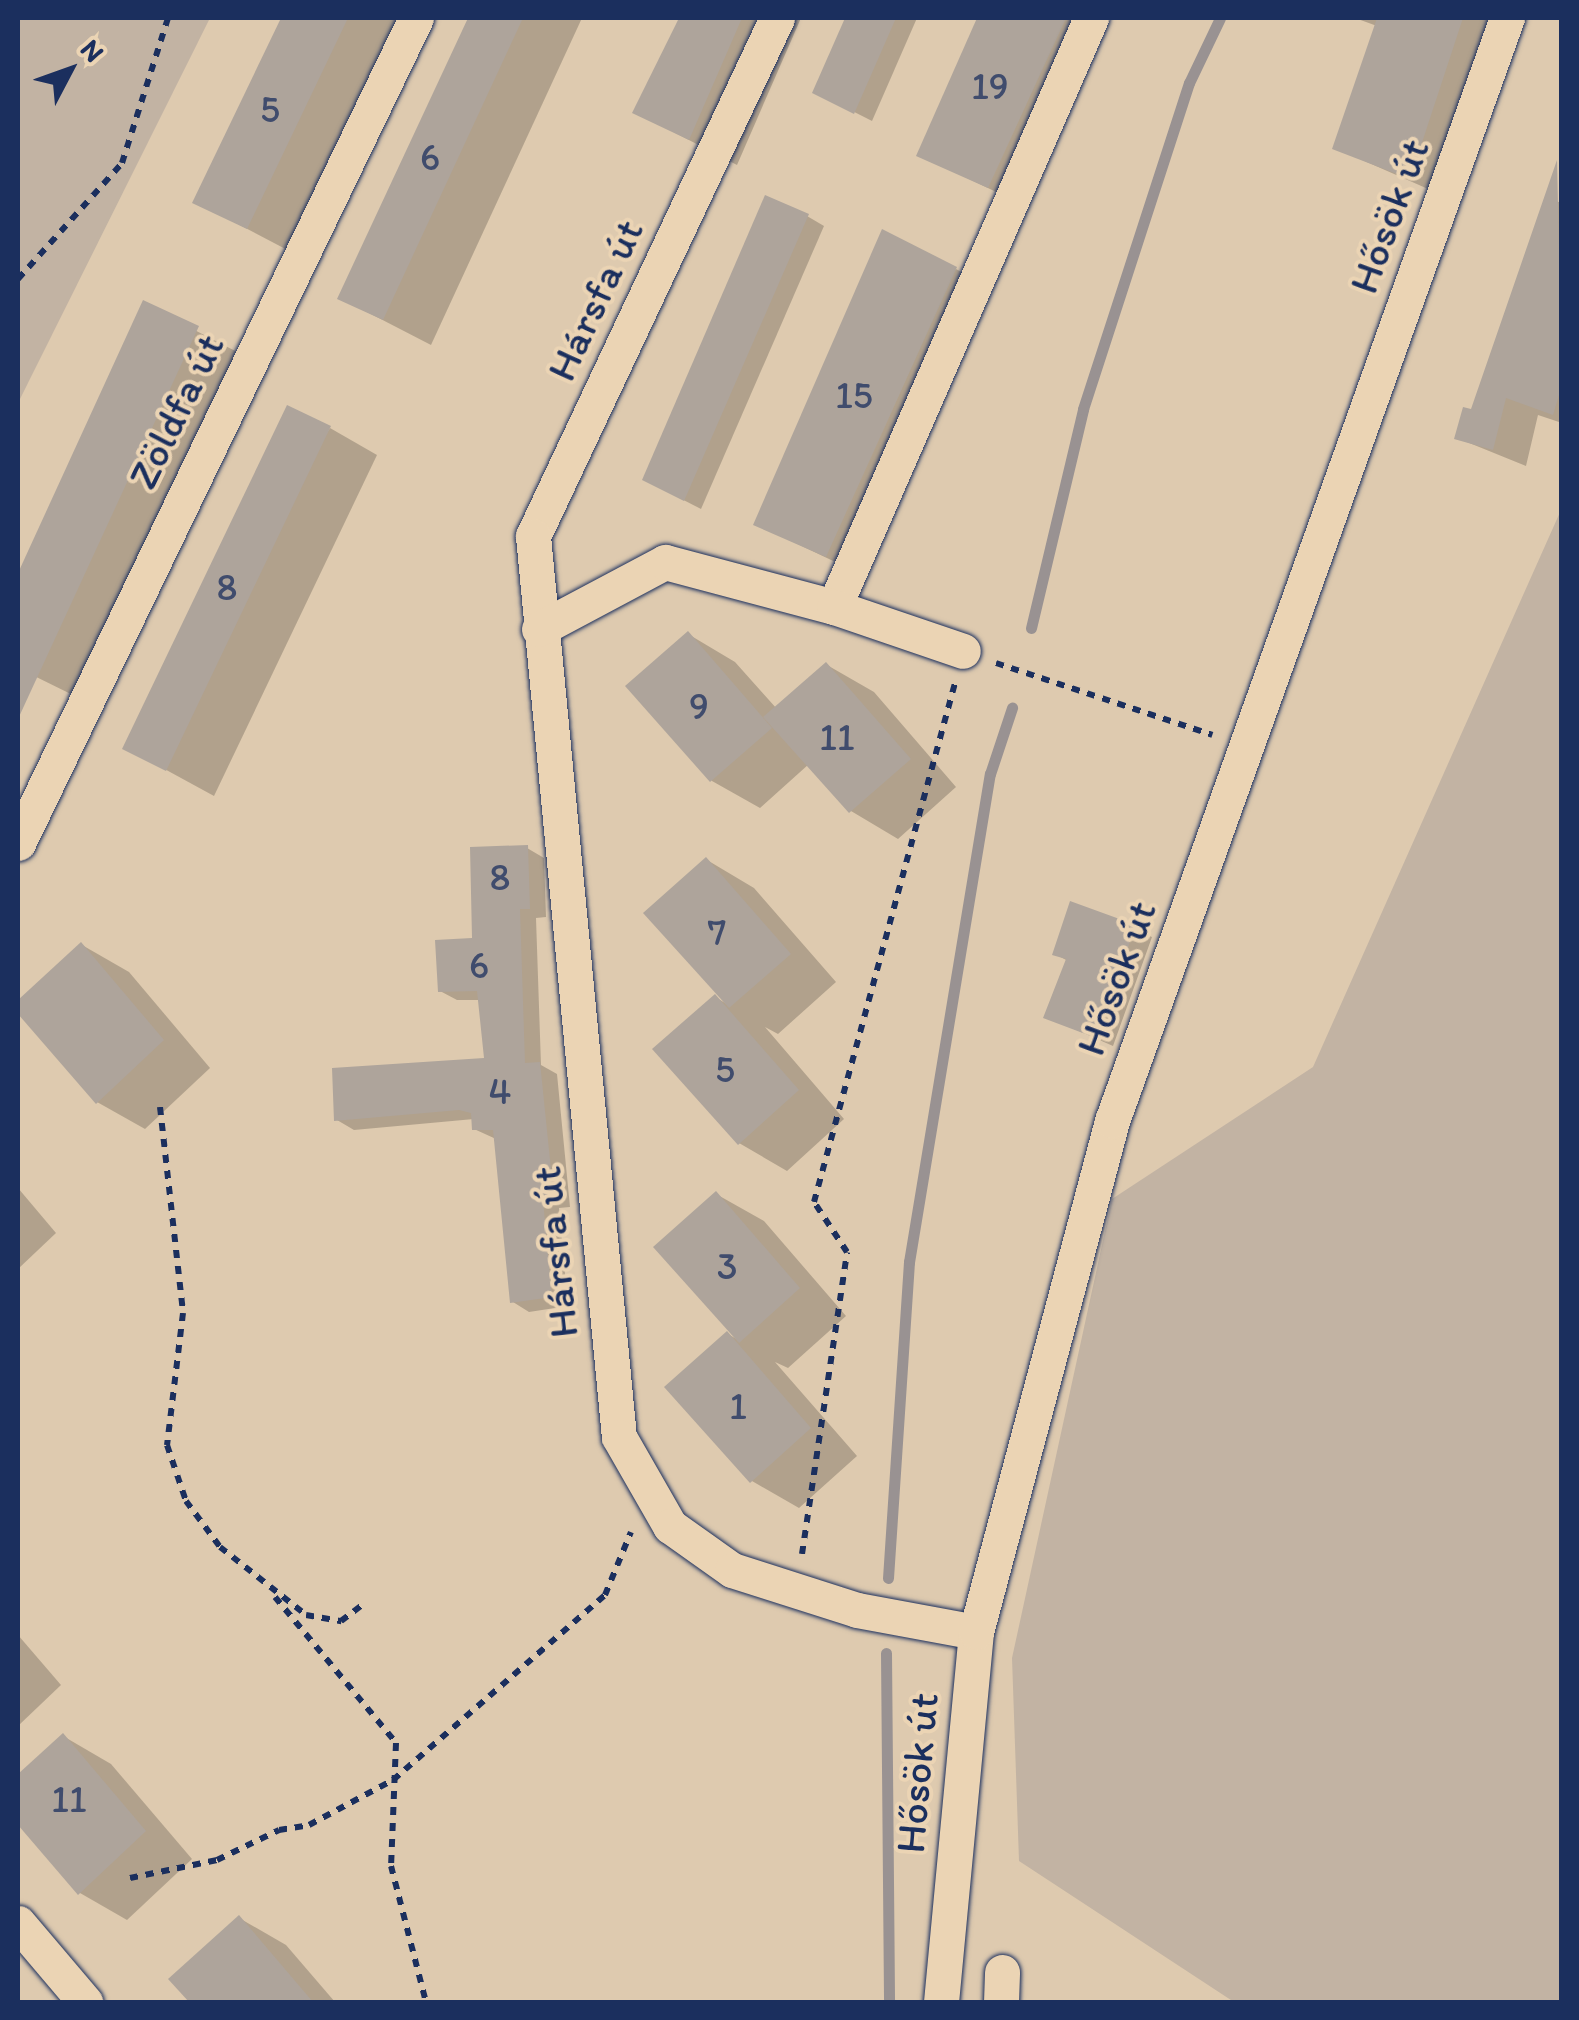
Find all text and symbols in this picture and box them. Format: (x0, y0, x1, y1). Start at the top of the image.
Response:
north arrow (20, 20, 120, 120)
text: N (74, 32, 112, 69)
house number: 19 (971, 64, 1009, 110)
house number: 5 (260, 87, 280, 133)
street label: Hősök út (1338, 132, 1440, 300)
house number: 6 (420, 135, 440, 181)
street label: Hársfa út (536, 211, 654, 389)
street label: Zöldfa út (117, 325, 235, 497)
house number: 15 (835, 373, 873, 419)
house number: 8 (217, 565, 237, 611)
house number: 9 (689, 684, 709, 730)
house number: 11 (819, 715, 855, 761)
house number: 8 (490, 855, 510, 901)
street label: Hősök út (1065, 894, 1167, 1062)
house number: 7 (708, 910, 726, 956)
house number: 6 (469, 943, 489, 989)
house number: 5 (715, 1047, 735, 1093)
house number: 4 (489, 1069, 511, 1115)
street label: Hársfa út (521, 1164, 589, 1340)
house number: 3 (717, 1244, 737, 1290)
house number: 1 (729, 1384, 747, 1430)
street label: Hősök út (885, 1691, 949, 1855)
house number: 11 (51, 1777, 87, 1823)

